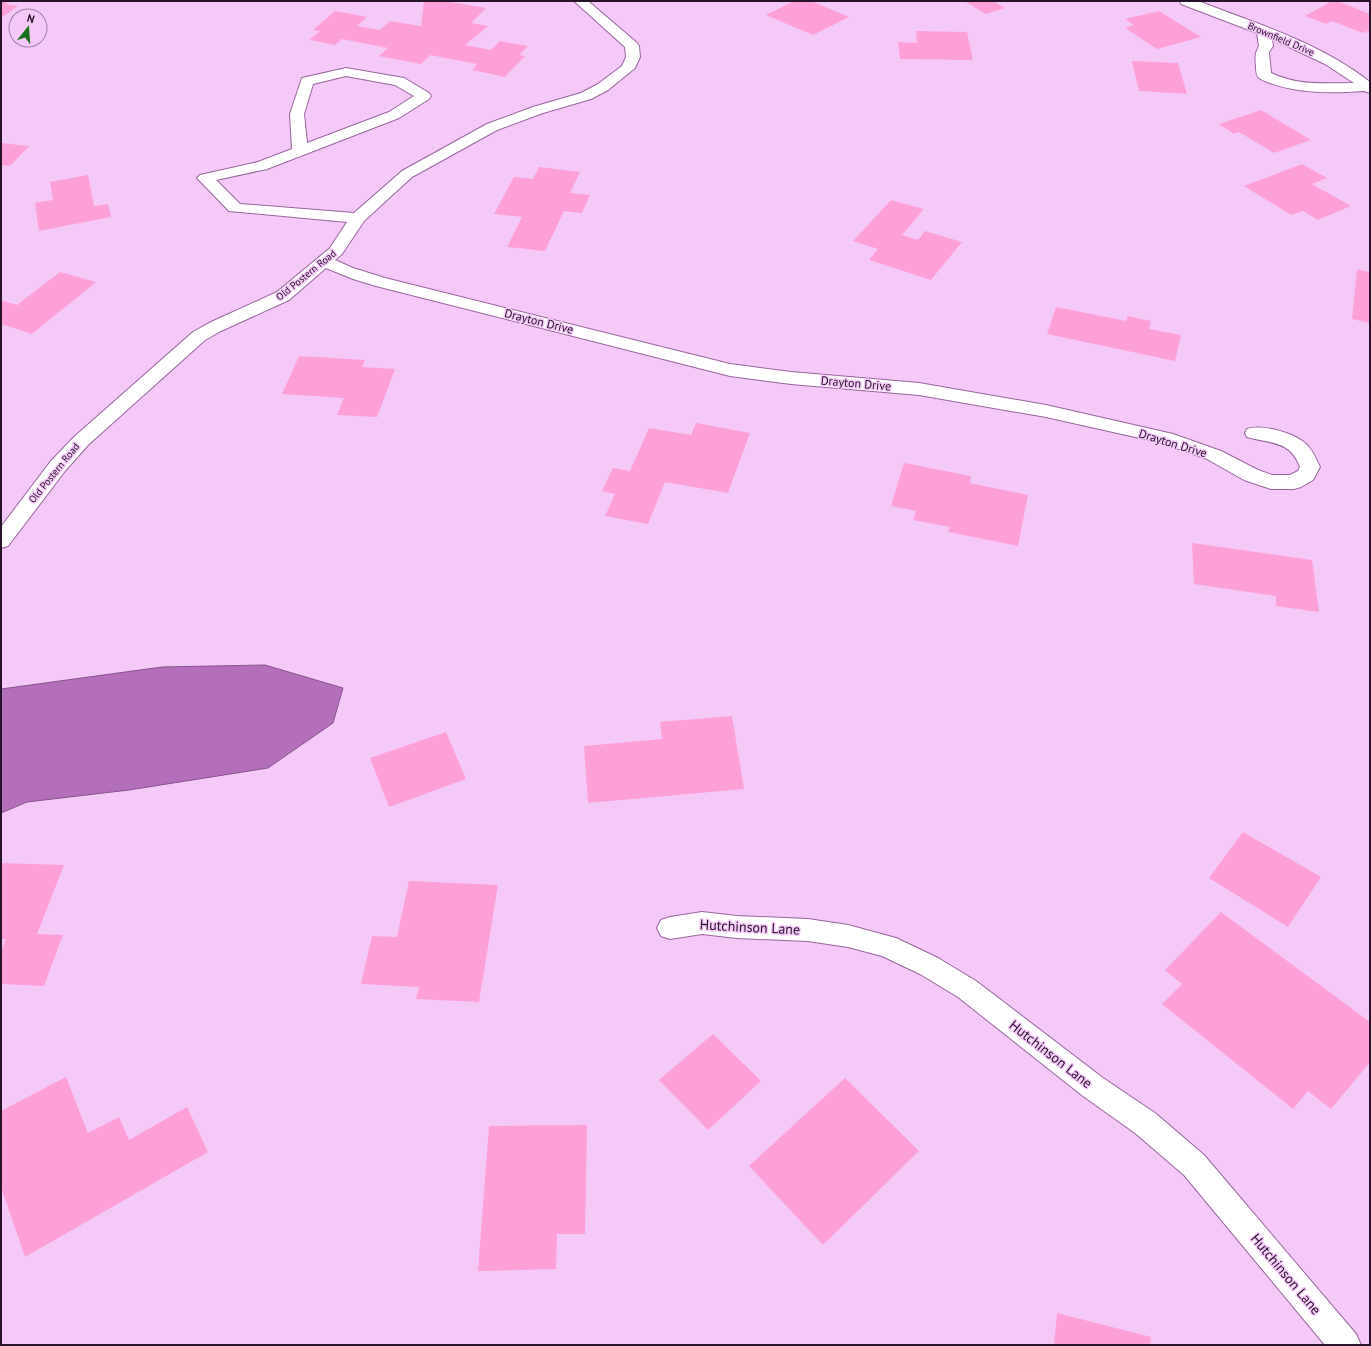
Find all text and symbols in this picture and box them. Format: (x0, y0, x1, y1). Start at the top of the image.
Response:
north arrow (8, 8, 48, 48)
text: N (25, 11, 36, 26)
street label: Brownfield Drive (1246, 19, 1316, 59)
street label: Old Postern Road (273, 247, 339, 303)
street label: Drayton Drive (503, 305, 575, 337)
street label: Drayton Drive (820, 372, 892, 394)
street label: Drayton Drive (1137, 426, 1209, 460)
street label: Old Postern Road (26, 440, 82, 506)
street label: Hutchinson Lane (699, 915, 801, 939)
street label: Hutchinson Lane (1006, 1016, 1096, 1092)
street label: Hutchinson Lane (1247, 1230, 1325, 1318)

